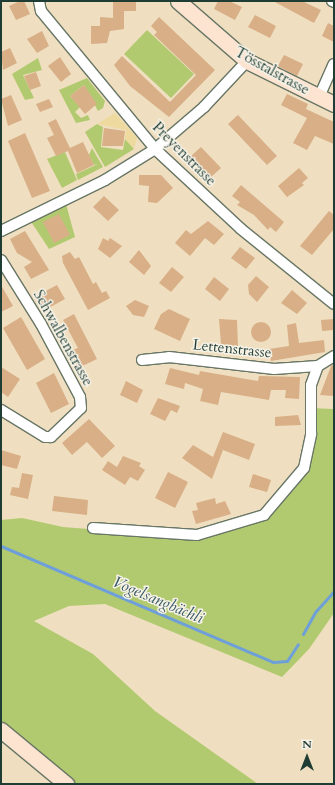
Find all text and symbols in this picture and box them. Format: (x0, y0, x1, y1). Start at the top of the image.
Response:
street label: Tösstalstrasse (231, 43, 313, 99)
street label: Preyenstrasse (148, 118, 220, 190)
street label: Schwalbenstrasse (29, 287, 97, 389)
street label: Lettenstrasse (192, 336, 272, 362)
water label: Vogelsangbächli (110, 572, 206, 628)
north arrow (287, 737, 327, 777)
text: N (302, 737, 312, 752)

